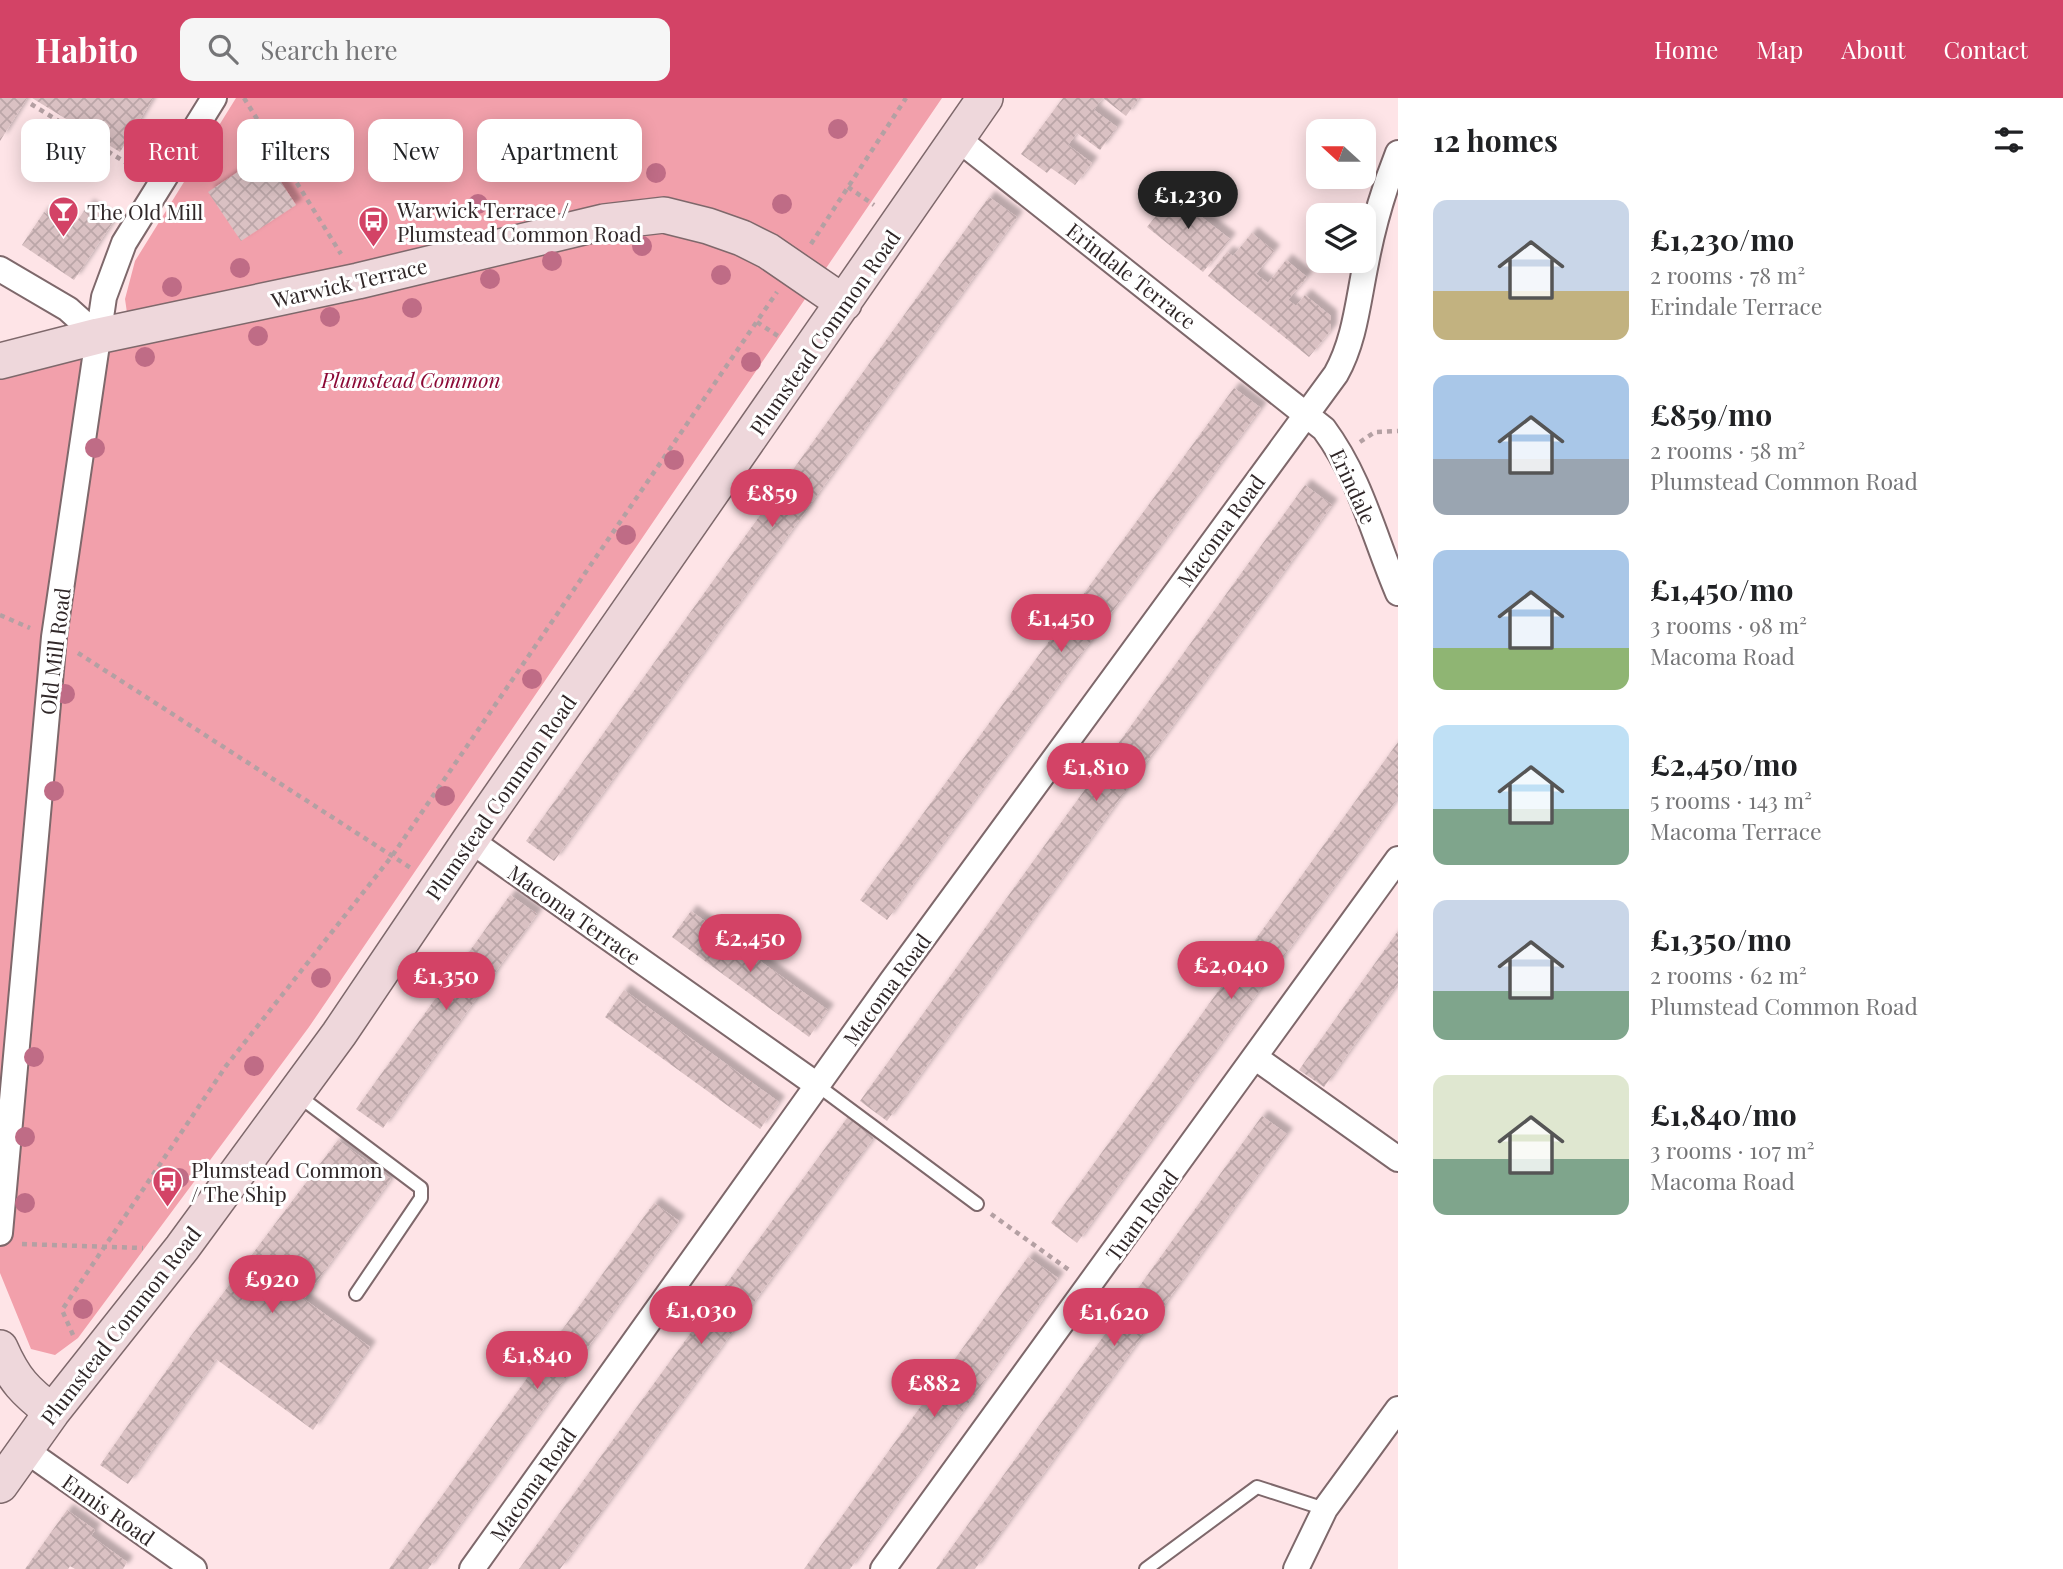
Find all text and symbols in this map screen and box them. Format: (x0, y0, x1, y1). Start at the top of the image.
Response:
search box (180, 18, 670, 81)
text: Habito (35, 27, 138, 71)
icon: search (204, 30, 242, 68)
text: Search here (260, 32, 398, 67)
text: Home (1654, 33, 1718, 65)
text: Map (1756, 33, 1803, 65)
text: About (1841, 33, 1905, 65)
text: Contact (1943, 33, 2028, 65)
chip: Buy (21, 119, 110, 182)
chip: Rent (124, 119, 223, 182)
chip: Filters (237, 119, 354, 182)
chip: New (368, 119, 463, 182)
chip: Apartment (477, 119, 642, 182)
north arrow (1306, 119, 1376, 189)
map controls (1306, 119, 1376, 273)
text: 12 homes (1433, 120, 1558, 160)
icon: filters (1990, 121, 2028, 159)
pin: £1,230 (1131, 172, 1245, 231)
text: £1,230 (1154, 178, 1222, 209)
bar icon: The Old Mill (47, 194, 81, 238)
place label: Warwick Terrace / Plumstead Common Road (396, 195, 642, 247)
place label: The Old Mill (87, 197, 203, 225)
button: layers (1306, 203, 1376, 273)
bus stop icon: Warwick Terrace / Plumstead Common Road (357, 204, 391, 248)
street label: Erindale Terrace (1061, 216, 1203, 334)
text: £1,230/mo (1650, 219, 1794, 259)
street label: Plumstead Common Road (742, 224, 906, 440)
icon: home (1489, 228, 1573, 312)
street label: Warwick Terrace (267, 250, 430, 314)
text: 2 rooms · 78 m² (1650, 259, 1805, 290)
text: Erindale Terrace (1650, 290, 1822, 321)
park label: Plumstead Common (320, 365, 501, 393)
text: £859/mo (1650, 394, 1772, 434)
icon: home (1489, 403, 1573, 487)
text: 2 rooms · 58 m² (1650, 434, 1805, 465)
street label: Erindale (1324, 444, 1384, 528)
text: Plumstead Common Road (1650, 465, 1918, 496)
street label: Macoma Road (1170, 468, 1270, 592)
pin: £859 (731, 470, 813, 529)
text: £859 (746, 476, 798, 507)
text: £1,450/mo (1650, 569, 1794, 609)
icon: home (1489, 578, 1573, 662)
street label: Old Mill Road (32, 586, 76, 716)
pin: £1,450 (1004, 594, 1118, 654)
text: £1,450 (1027, 601, 1095, 632)
text: 3 rooms · 98 m² (1650, 609, 1807, 640)
text: Macoma Road (1650, 640, 1795, 671)
street label: Plumstead Common Road (418, 689, 582, 905)
pin: £1,810 (1039, 744, 1153, 803)
text: £2,450/mo (1650, 744, 1798, 784)
text: £1,810 (1063, 750, 1129, 781)
icon: home (1489, 753, 1573, 837)
text: 5 rooms · 143 m² (1650, 784, 1812, 815)
text: Macoma Terrace (1650, 815, 1822, 846)
street label: Macoma Terrace (503, 858, 647, 970)
pin: £2,450 (693, 914, 807, 974)
text: £1,350/mo (1650, 919, 1791, 959)
text: £2,450 (715, 921, 785, 952)
street label: Macoma Road (836, 927, 936, 1051)
icon: home (1489, 928, 1573, 1012)
pin: £2,040 (1174, 942, 1288, 1001)
text: £2,040 (1193, 948, 1269, 979)
pin: £1,350 (389, 953, 503, 1012)
text: £1,350 (413, 959, 479, 990)
text: 2 rooms · 62 m² (1650, 959, 1807, 990)
text: Plumstead Common Road (1650, 990, 1918, 1021)
text: £1,840/mo (1650, 1094, 1797, 1134)
icon: home (1489, 1103, 1573, 1187)
text: 3 rooms · 107 m² (1650, 1134, 1815, 1165)
place label: Plumstead Common / The Ship (191, 1155, 383, 1207)
bus stop icon: Plumstead Common / The Ship (151, 1164, 185, 1208)
street label: Tuam Road (1099, 1164, 1183, 1266)
text: Macoma Road (1650, 1165, 1795, 1196)
street label: Plumstead Common Road (34, 1220, 206, 1430)
pin: £920 (231, 1256, 313, 1315)
text: £920 (245, 1262, 299, 1293)
pin: £1,030 (644, 1286, 758, 1346)
pin: £1,620 (1057, 1288, 1171, 1348)
text: £1,030 (665, 1293, 737, 1324)
text: £1,620 (1079, 1295, 1149, 1326)
pin: £1,840 (480, 1332, 594, 1391)
text: £1,840 (502, 1338, 572, 1369)
pin: £882 (893, 1360, 975, 1419)
text: £882 (907, 1366, 961, 1397)
street label: Macoma Road (483, 1422, 581, 1546)
street label: Ennis Road (57, 1467, 161, 1551)

